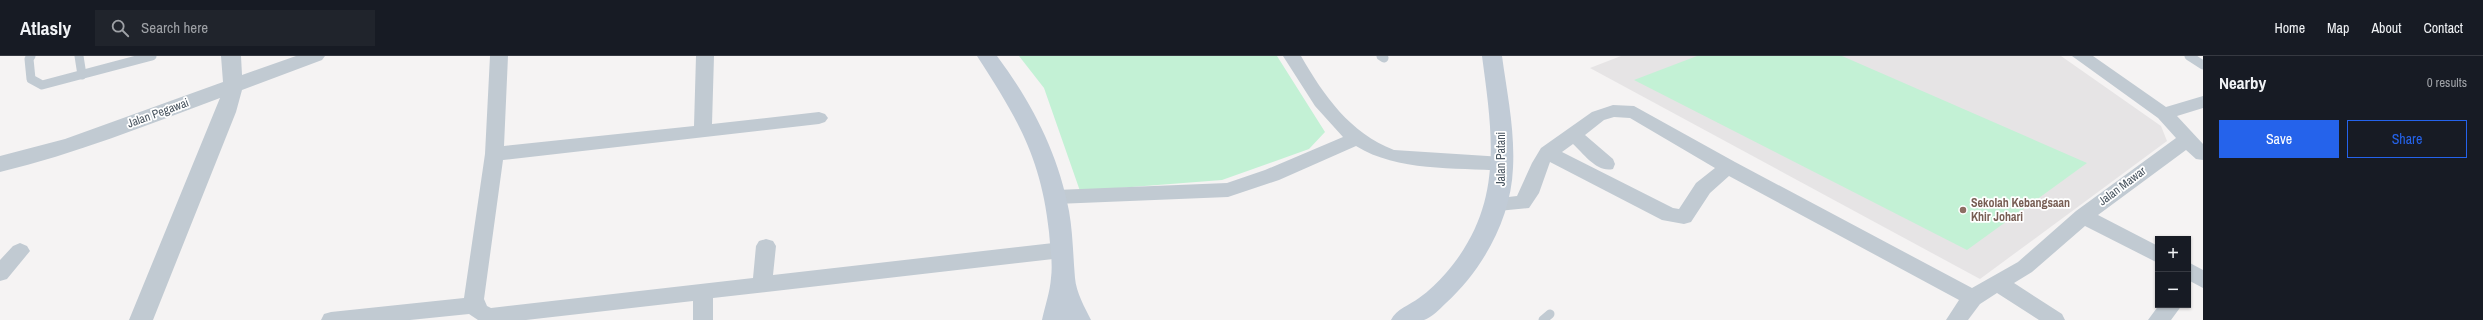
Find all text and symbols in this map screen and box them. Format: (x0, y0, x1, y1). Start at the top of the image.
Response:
search box (95, 10, 375, 46)
text: Atlasly (20, 15, 71, 41)
icon: search (109, 17, 131, 39)
text: Search here (141, 17, 208, 38)
text: Home (2274, 19, 2305, 37)
text: Map (2327, 19, 2349, 37)
text: About (2371, 19, 2401, 37)
text: Contact (2423, 19, 2463, 37)
text: Nearby (2219, 71, 2266, 94)
text: 0 results (2427, 74, 2467, 91)
street label: Jalan Pegawai (125, 94, 191, 132)
button: Save (2219, 120, 2339, 158)
button: Share (2347, 120, 2467, 158)
street label: Jalan Patani (1493, 132, 1509, 186)
street label: Jalan Mawar (2095, 162, 2150, 209)
place label: Sekolah Kebangsaan Khir Johari (1971, 195, 2070, 225)
marker: Sekolah Kebangsaan Khir Johari (1958, 205, 1968, 215)
map controls (2155, 236, 2191, 308)
button: + (2155, 236, 2191, 272)
button: − (2155, 272, 2191, 308)

